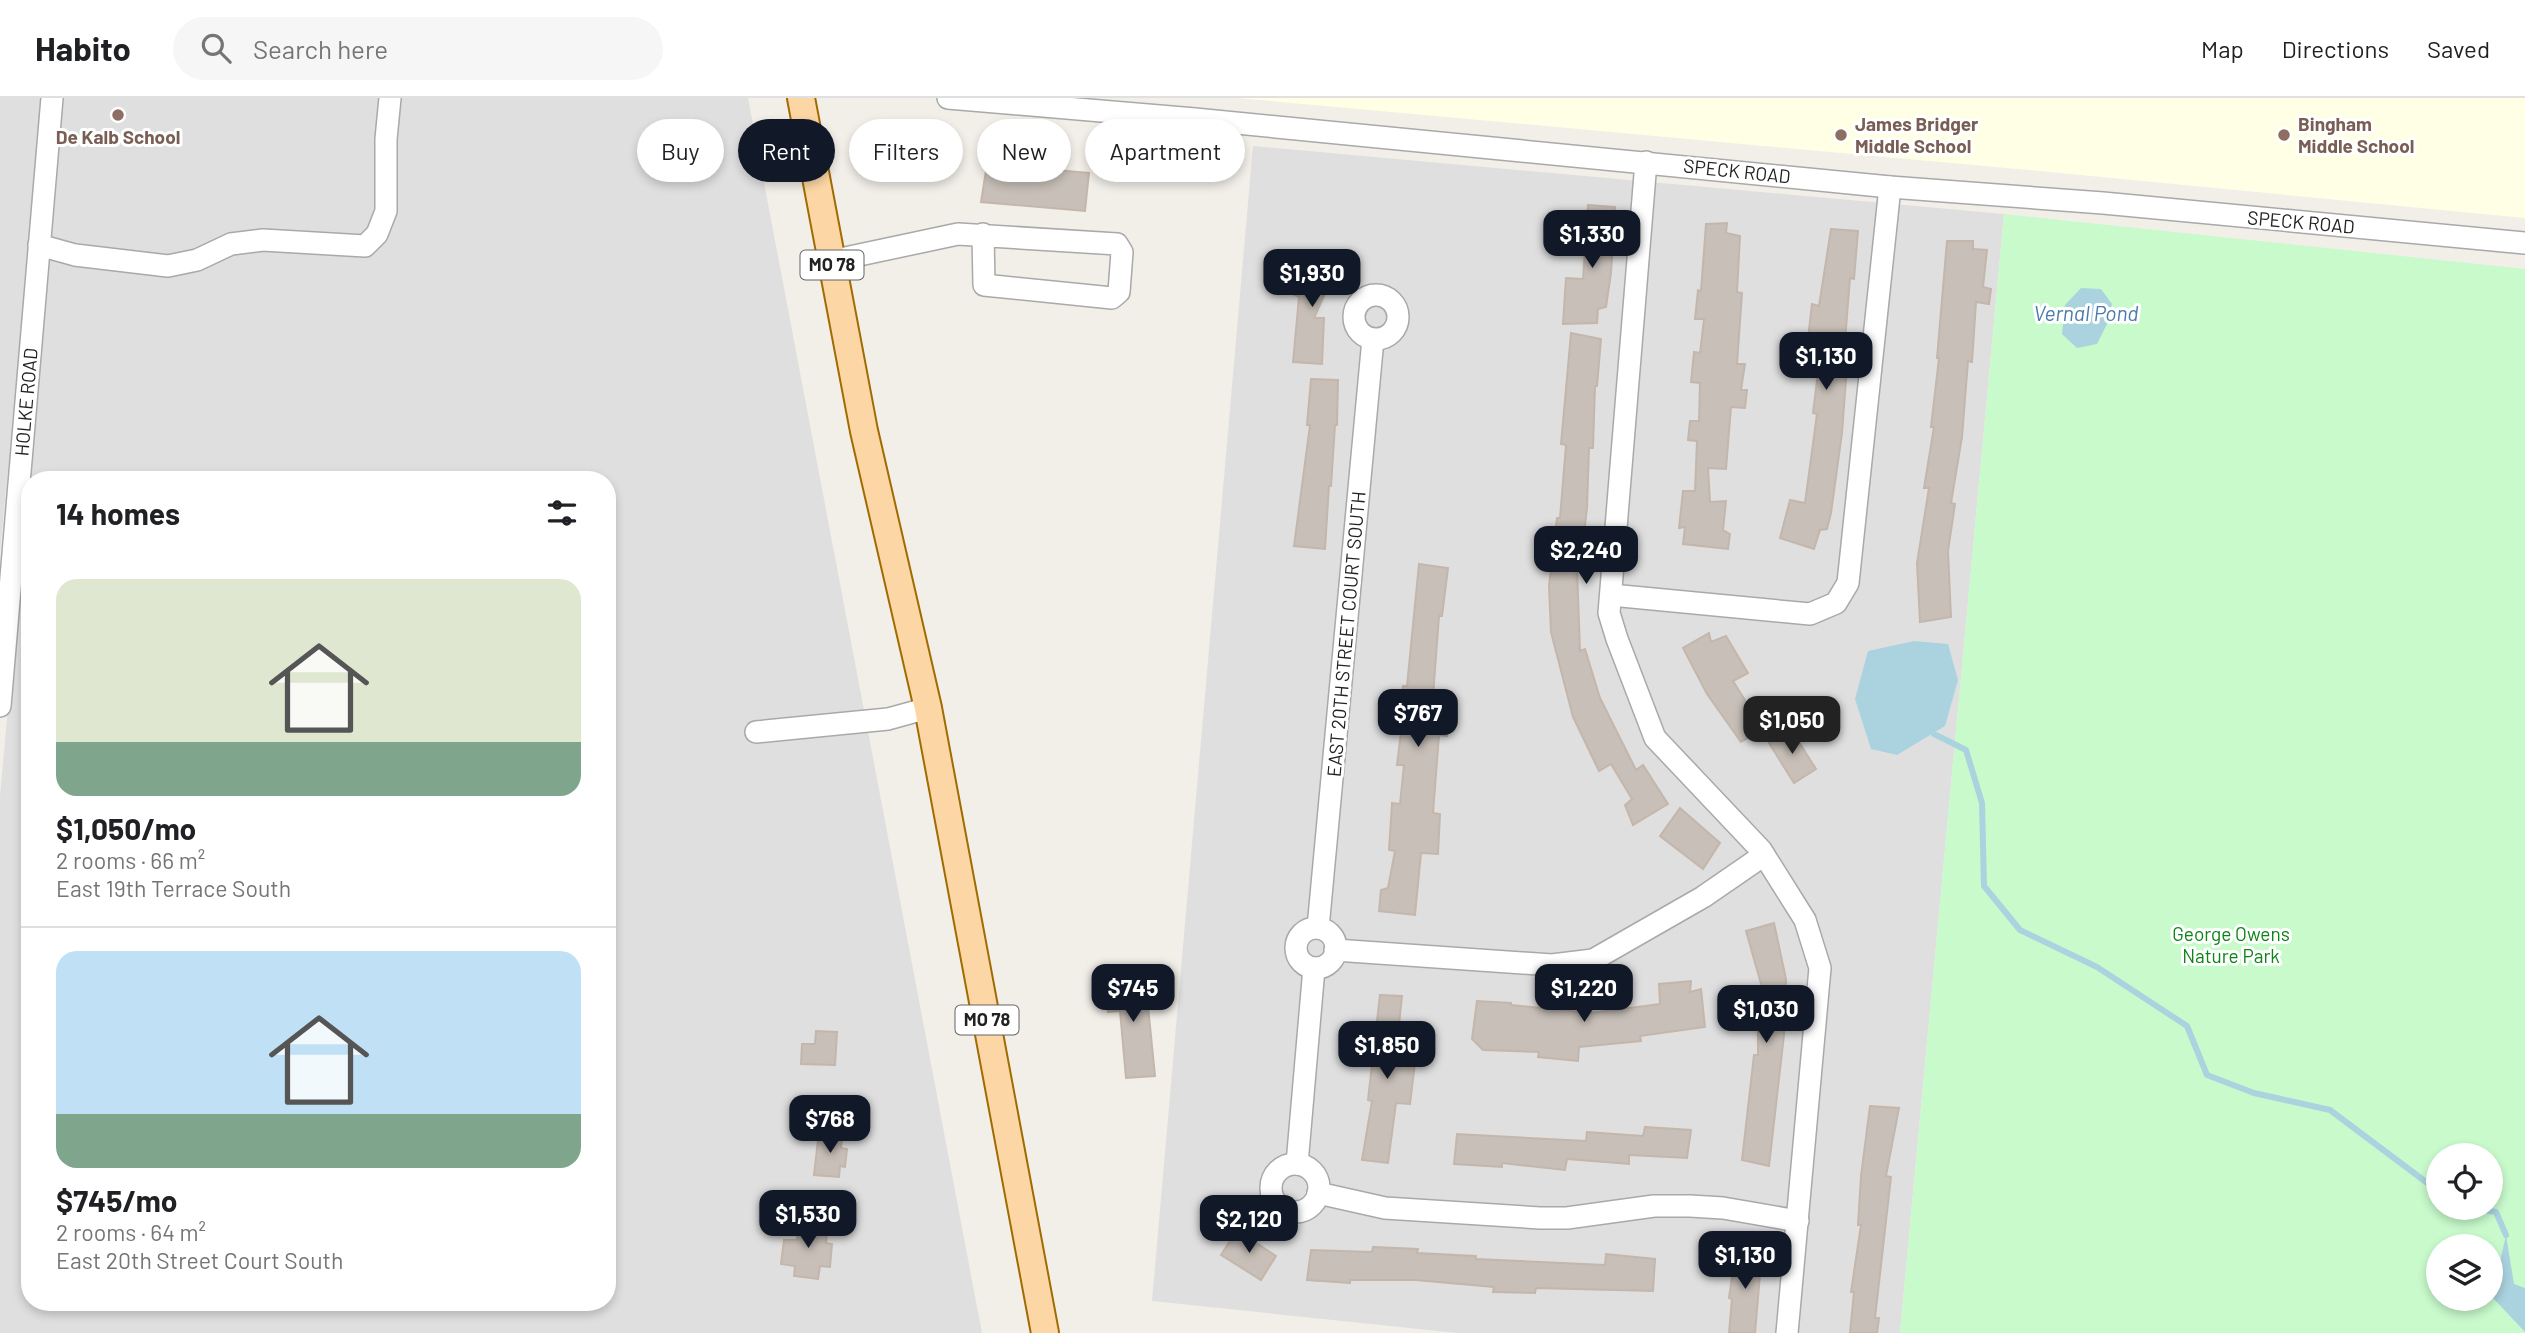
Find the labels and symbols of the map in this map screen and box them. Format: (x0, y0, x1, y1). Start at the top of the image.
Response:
marker: De Kalb School (110, 107, 126, 123)
place label: James Bridger Middle School (1855, 112, 1979, 157)
place label: Bingham Middle School (2298, 112, 2414, 157)
place label: De Kalb School (56, 125, 180, 148)
marker: James Bridger Middle School (1833, 127, 1849, 143)
marker: Bingham Middle School (2276, 127, 2292, 143)
street label: SPECK ROAD (1682, 153, 1792, 188)
street label: SPECK ROAD (2247, 205, 2356, 238)
pin: $1,330 (1535, 211, 1649, 270)
road number: MO 78 (800, 250, 864, 280)
pin: $1,930 (1255, 250, 1369, 309)
water label: Vernal Pond (2034, 300, 2138, 325)
pin: $1,130 (1769, 332, 1883, 392)
street label: HOLKE ROAD (9, 347, 42, 457)
street label: EAST 20TH STREET COURT SOUTH (1322, 490, 1369, 778)
pin: $2,240 (1529, 526, 1643, 586)
pin: $767 (1377, 690, 1459, 749)
pin: $1,050 (1735, 696, 1849, 756)
park label: George Owens Nature Park (2172, 922, 2290, 967)
pin: $745 (1092, 964, 1174, 1024)
pin: $1,220 (1527, 964, 1641, 1024)
pin: $1,030 (1709, 986, 1823, 1045)
road number: MO 78 (956, 1006, 1018, 1035)
pin: $1,850 (1330, 1021, 1444, 1081)
pin: $768 (789, 1096, 871, 1155)
pin: $1,530 (751, 1190, 865, 1250)
pin: $2,120 (1192, 1196, 1306, 1255)
pin: $1,130 (1688, 1232, 1802, 1291)

